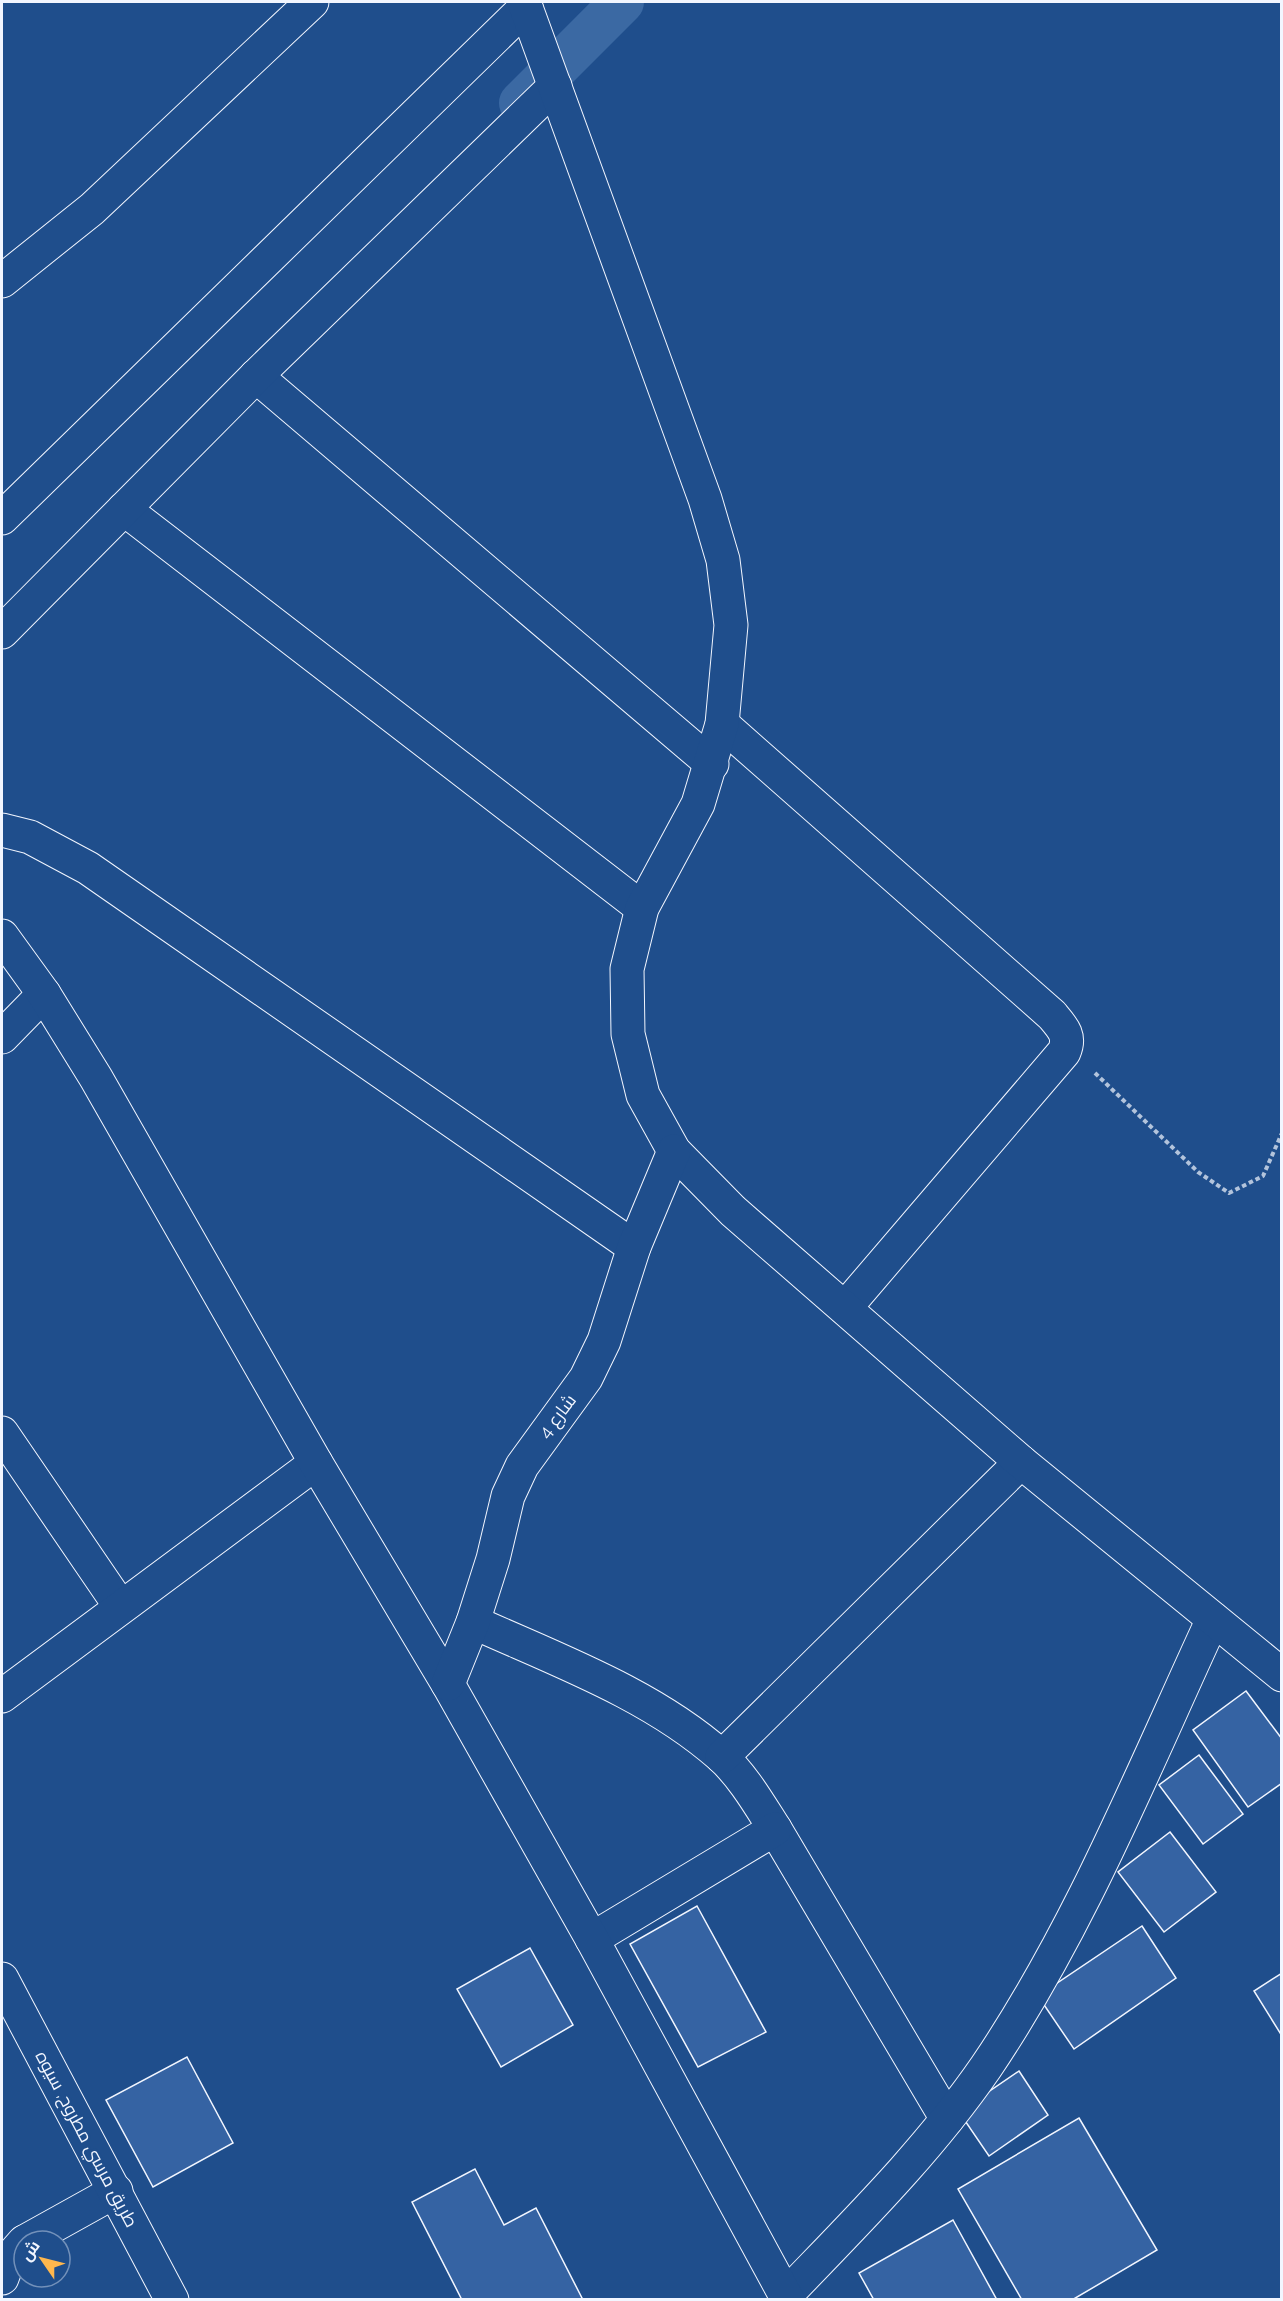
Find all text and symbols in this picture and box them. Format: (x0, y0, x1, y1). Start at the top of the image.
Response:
street label: شارع 4 (534, 1390, 582, 1443)
street label: طريق مرسي مطروح, سيوه (29, 2047, 142, 2232)
north arrow (12, 2229, 72, 2289)
text: ش (16, 2237, 44, 2265)

